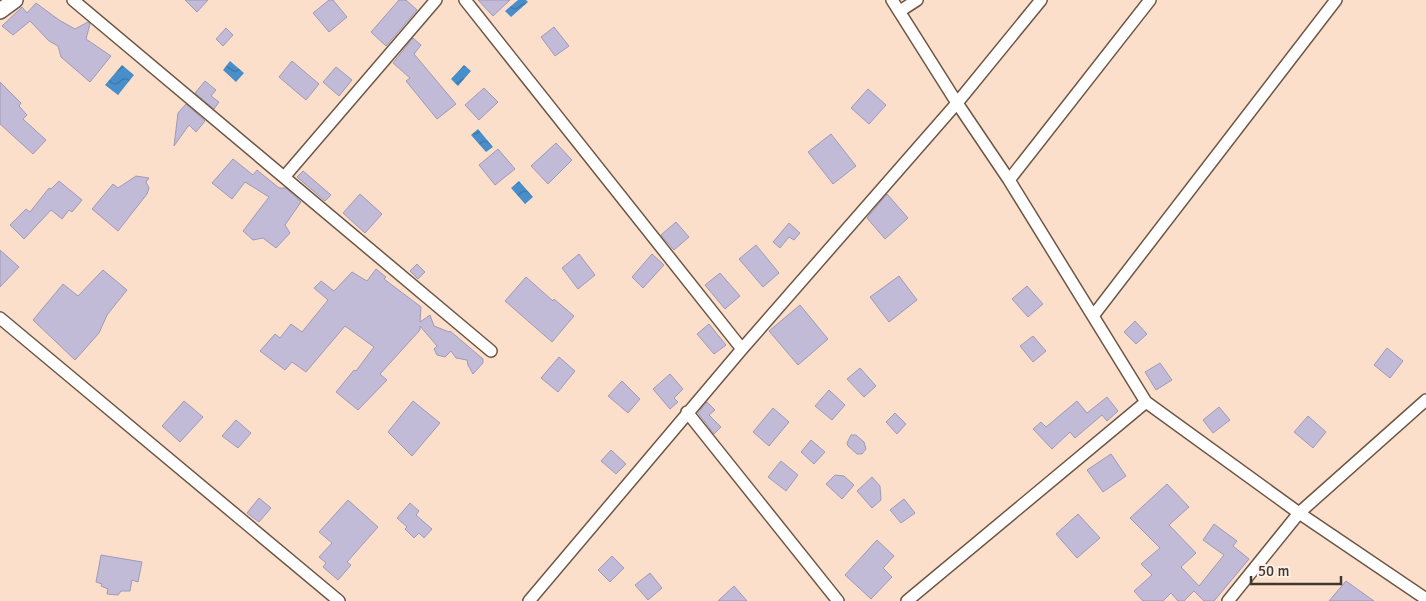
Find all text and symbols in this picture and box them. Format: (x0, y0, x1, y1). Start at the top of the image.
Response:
scale bar (1251, 554, 1341, 586)
text: 50 m (1258, 562, 1289, 580)

